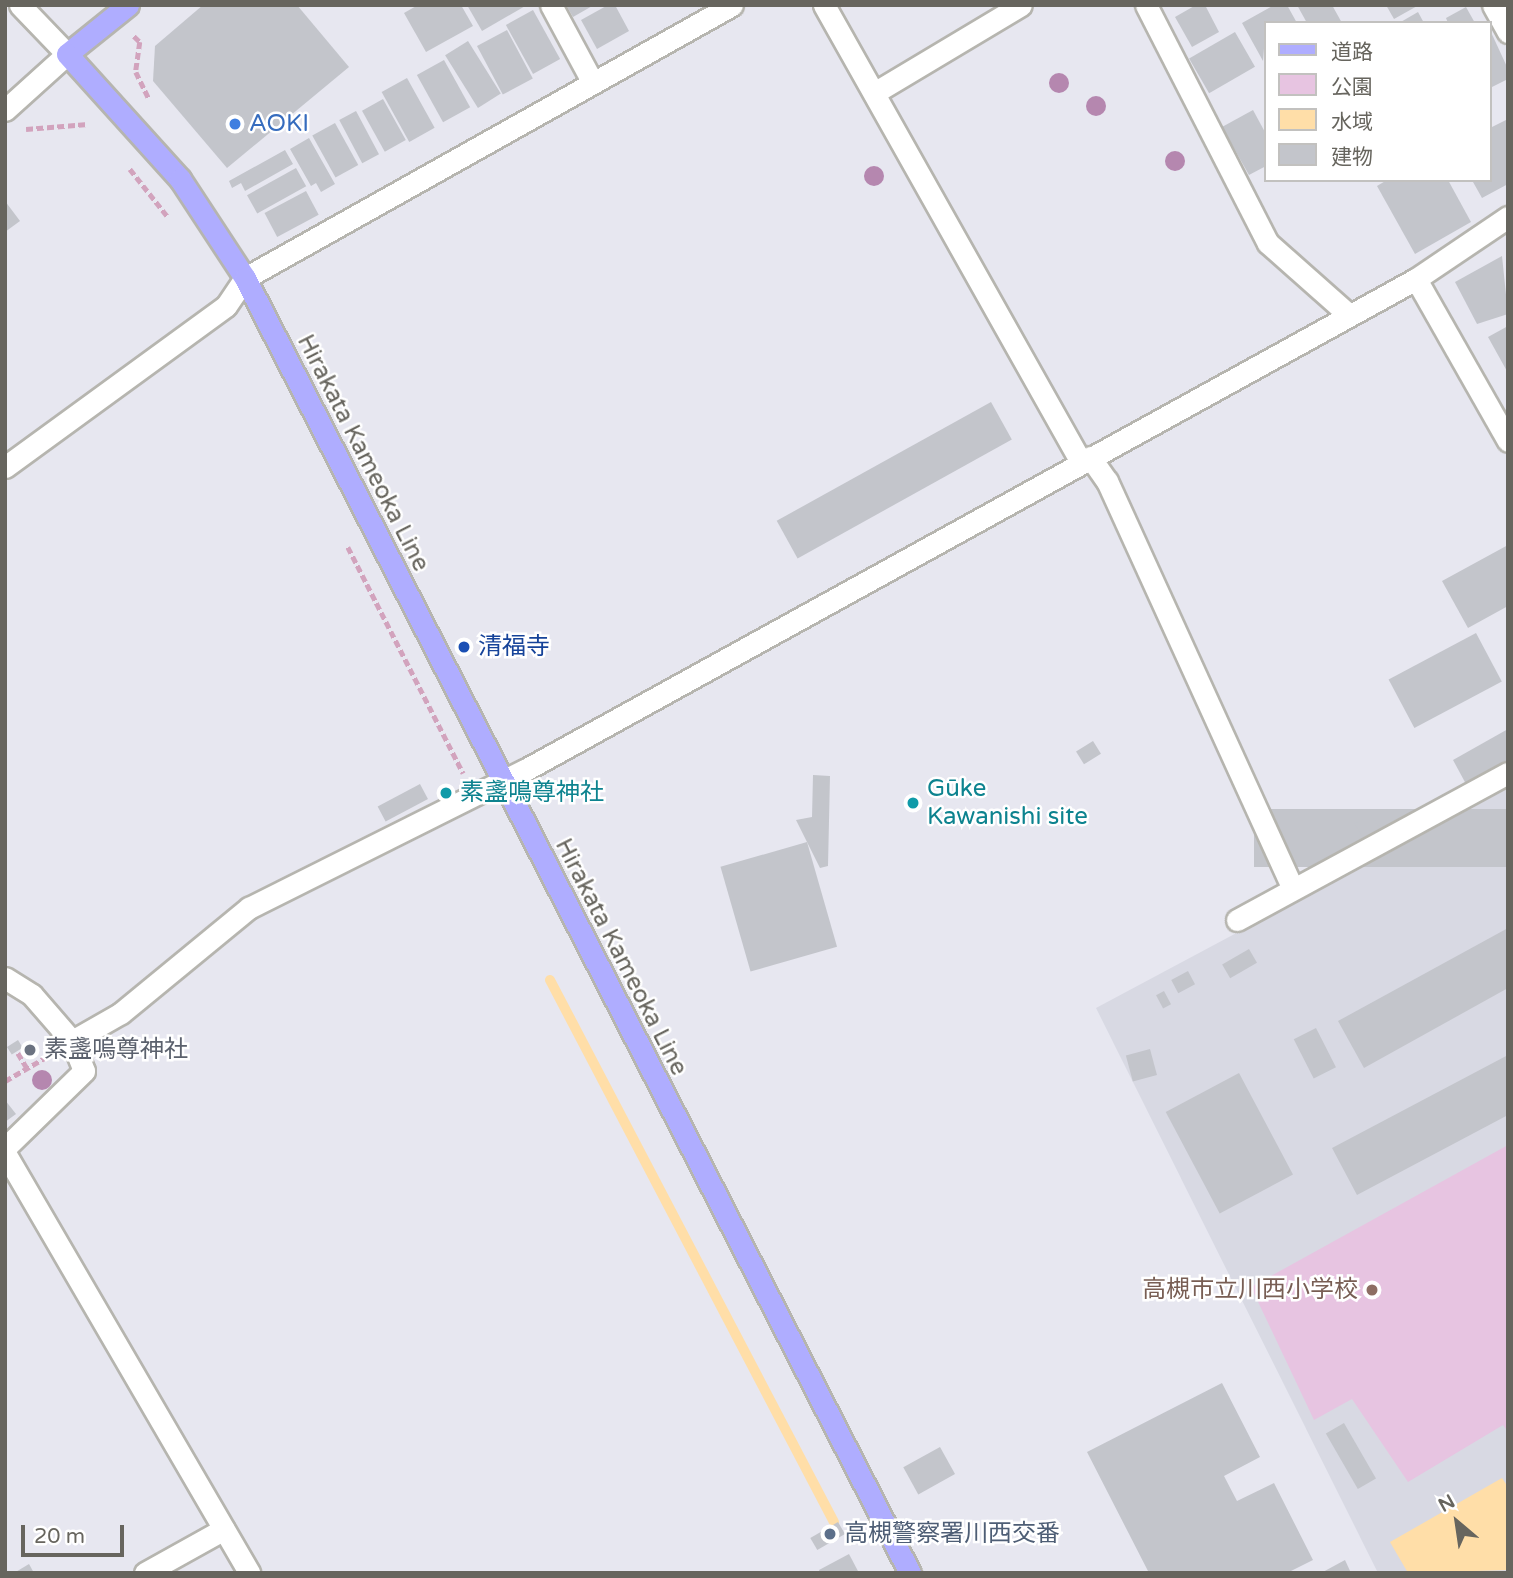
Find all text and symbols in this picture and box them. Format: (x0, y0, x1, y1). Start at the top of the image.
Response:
legend (1264, 21, 1492, 182)
text: 道路 (1331, 40, 1373, 65)
text: 公園 (1331, 75, 1373, 100)
place label: AOKI (249, 110, 309, 138)
text: 水域 (1331, 110, 1373, 135)
marker: AOKI (227, 116, 243, 132)
text: 建物 (1331, 145, 1373, 170)
street label: Hirakata Kameoka Line (291, 330, 435, 576)
place label: 清福寺 (478, 633, 550, 661)
marker: 清福寺 (456, 639, 472, 655)
place label: Gūke Kawanishi site (927, 775, 1088, 831)
place label: 素盞鳴尊神社 (460, 779, 604, 807)
marker: 素盞鳴尊神社 (438, 785, 454, 801)
marker: Gūke Kawanishi site (905, 795, 921, 811)
street label: Hirakata Kameoka Line (549, 834, 693, 1080)
place label: 素盞嗚尊神社 (44, 1036, 188, 1064)
marker: 素盞嗚尊神社 (22, 1042, 38, 1058)
place label: 高槻市立川西小学校 (1142, 1276, 1358, 1304)
marker: 高槻市立川西小学校 (1364, 1282, 1380, 1298)
north arrow (1422, 1487, 1492, 1557)
text: N (1435, 1490, 1459, 1517)
scale bar (24, 1512, 128, 1556)
place label: 高槻警察署川西交番 (844, 1520, 1060, 1548)
text: 20 m (34, 1524, 85, 1549)
marker: 高槻警察署川西交番 (822, 1526, 838, 1542)

